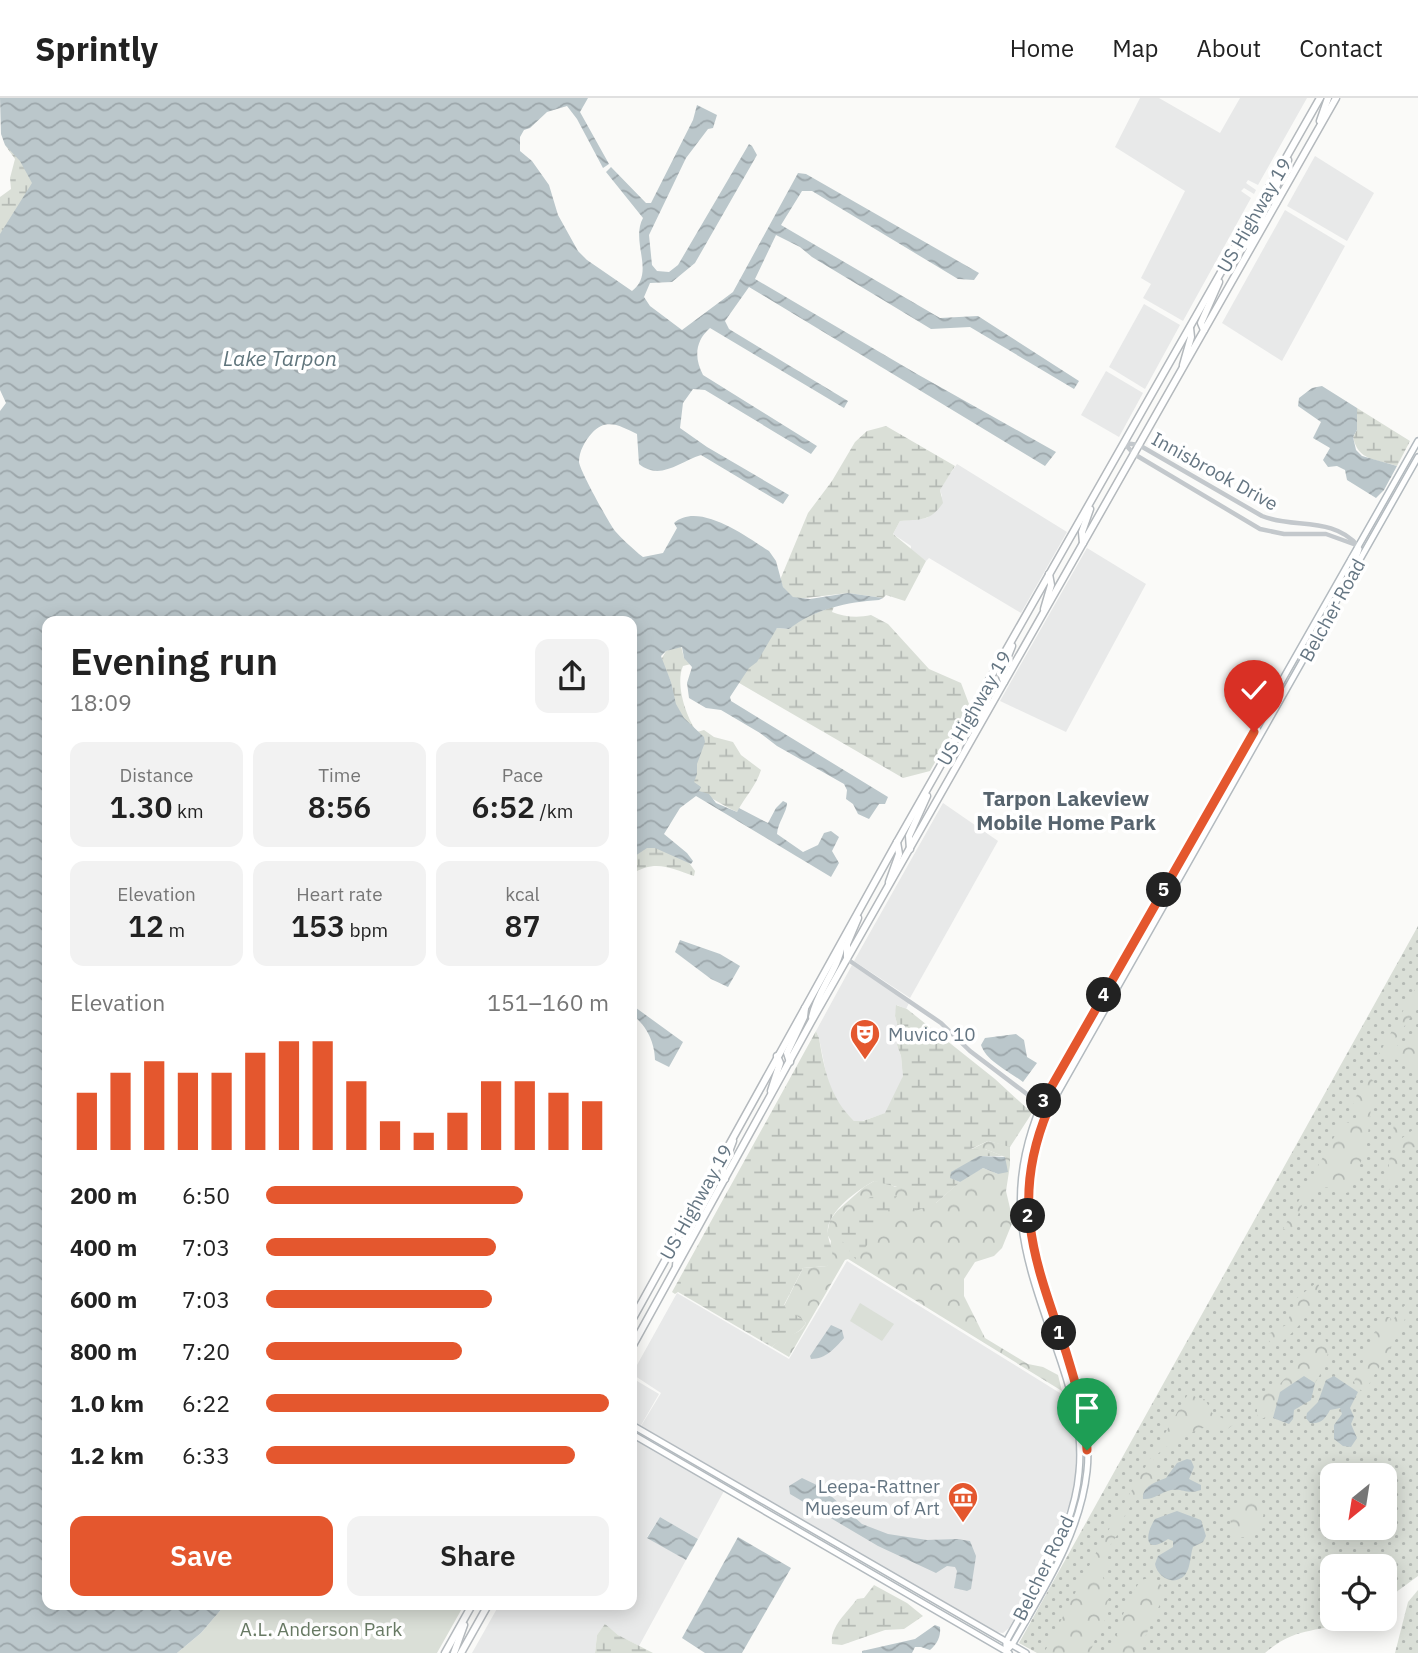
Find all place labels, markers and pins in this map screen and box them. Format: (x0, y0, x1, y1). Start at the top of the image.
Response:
pin (1224, 660, 1284, 732)
pin: 5 (1146, 872, 1182, 908)
pin: 4 (1086, 978, 1122, 1012)
theatre icon: Muvico 10 (848, 1017, 882, 1061)
place label: Muvico 10 (888, 1022, 976, 1046)
pin: 3 (1026, 1084, 1062, 1118)
pin: 2 (1010, 1198, 1046, 1234)
pin: 1 (1042, 1316, 1076, 1350)
pin (1057, 1378, 1117, 1450)
place label: Leepa-Rattner Mueseum of Art (805, 1474, 940, 1520)
museum icon: Leepa-Rattner Mueseum of Art (946, 1480, 980, 1524)

